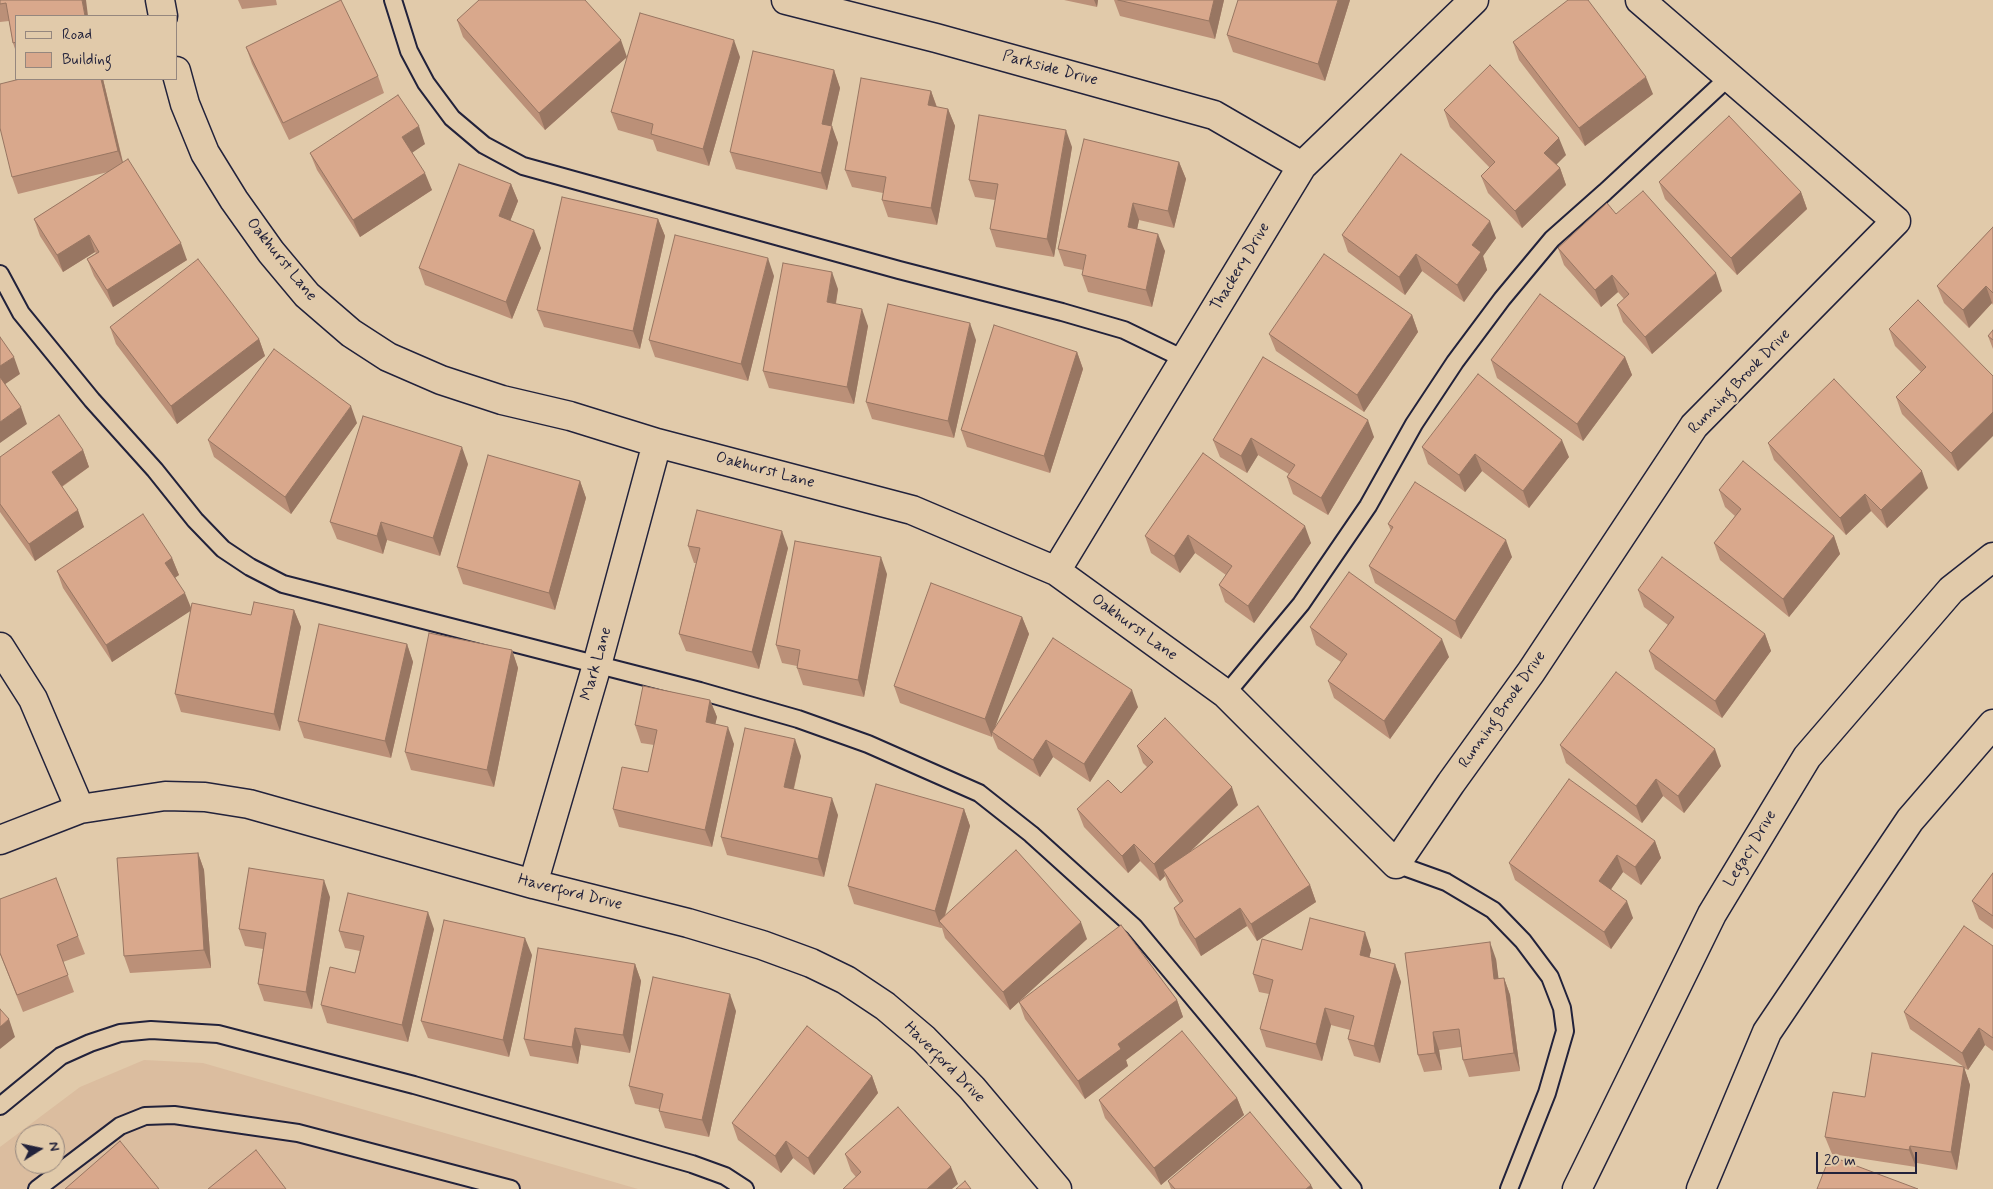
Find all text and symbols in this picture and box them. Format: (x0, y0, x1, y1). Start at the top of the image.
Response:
legend (15, 15, 178, 80)
text: Road (62, 25, 92, 45)
street label: Parkside Drive (1000, 47, 1100, 91)
text: Building (62, 50, 112, 70)
street label: Oakhurst Lane (242, 215, 320, 305)
street label: Thackery Drive (1207, 219, 1275, 315)
street label: Running Brook Drive (1685, 325, 1795, 439)
street label: Oakhurst Lane (714, 449, 816, 493)
street label: Oakhurst Lane (1087, 590, 1181, 666)
street label: Mark Lane (577, 625, 617, 703)
street label: Running Brook Drive (1455, 648, 1551, 772)
street label: Legacy Drive (1721, 807, 1781, 891)
street label: Haverford Drive (516, 871, 624, 915)
street label: Haverford Drive (899, 1018, 989, 1108)
north arrow (15, 1124, 65, 1174)
text: N (44, 1140, 63, 1153)
scale bar (1818, 1142, 1919, 1174)
text: 20 m (1824, 1151, 1856, 1171)

